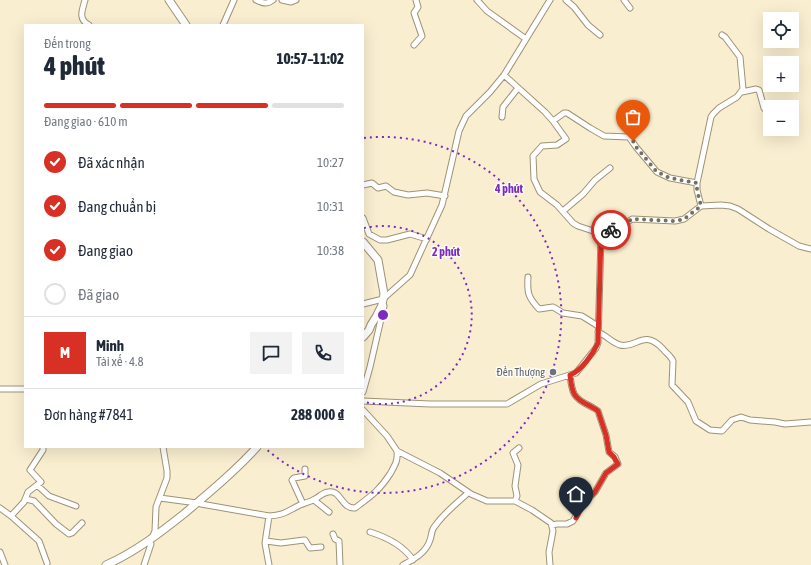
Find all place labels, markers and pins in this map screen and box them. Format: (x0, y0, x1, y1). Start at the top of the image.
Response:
pin (616, 100, 650, 141)
centre of rings (376, 308, 390, 322)
place label: Đền Thượng (497, 366, 545, 379)
marker: Đền Thượng (548, 367, 558, 377)
pin (559, 477, 593, 518)

